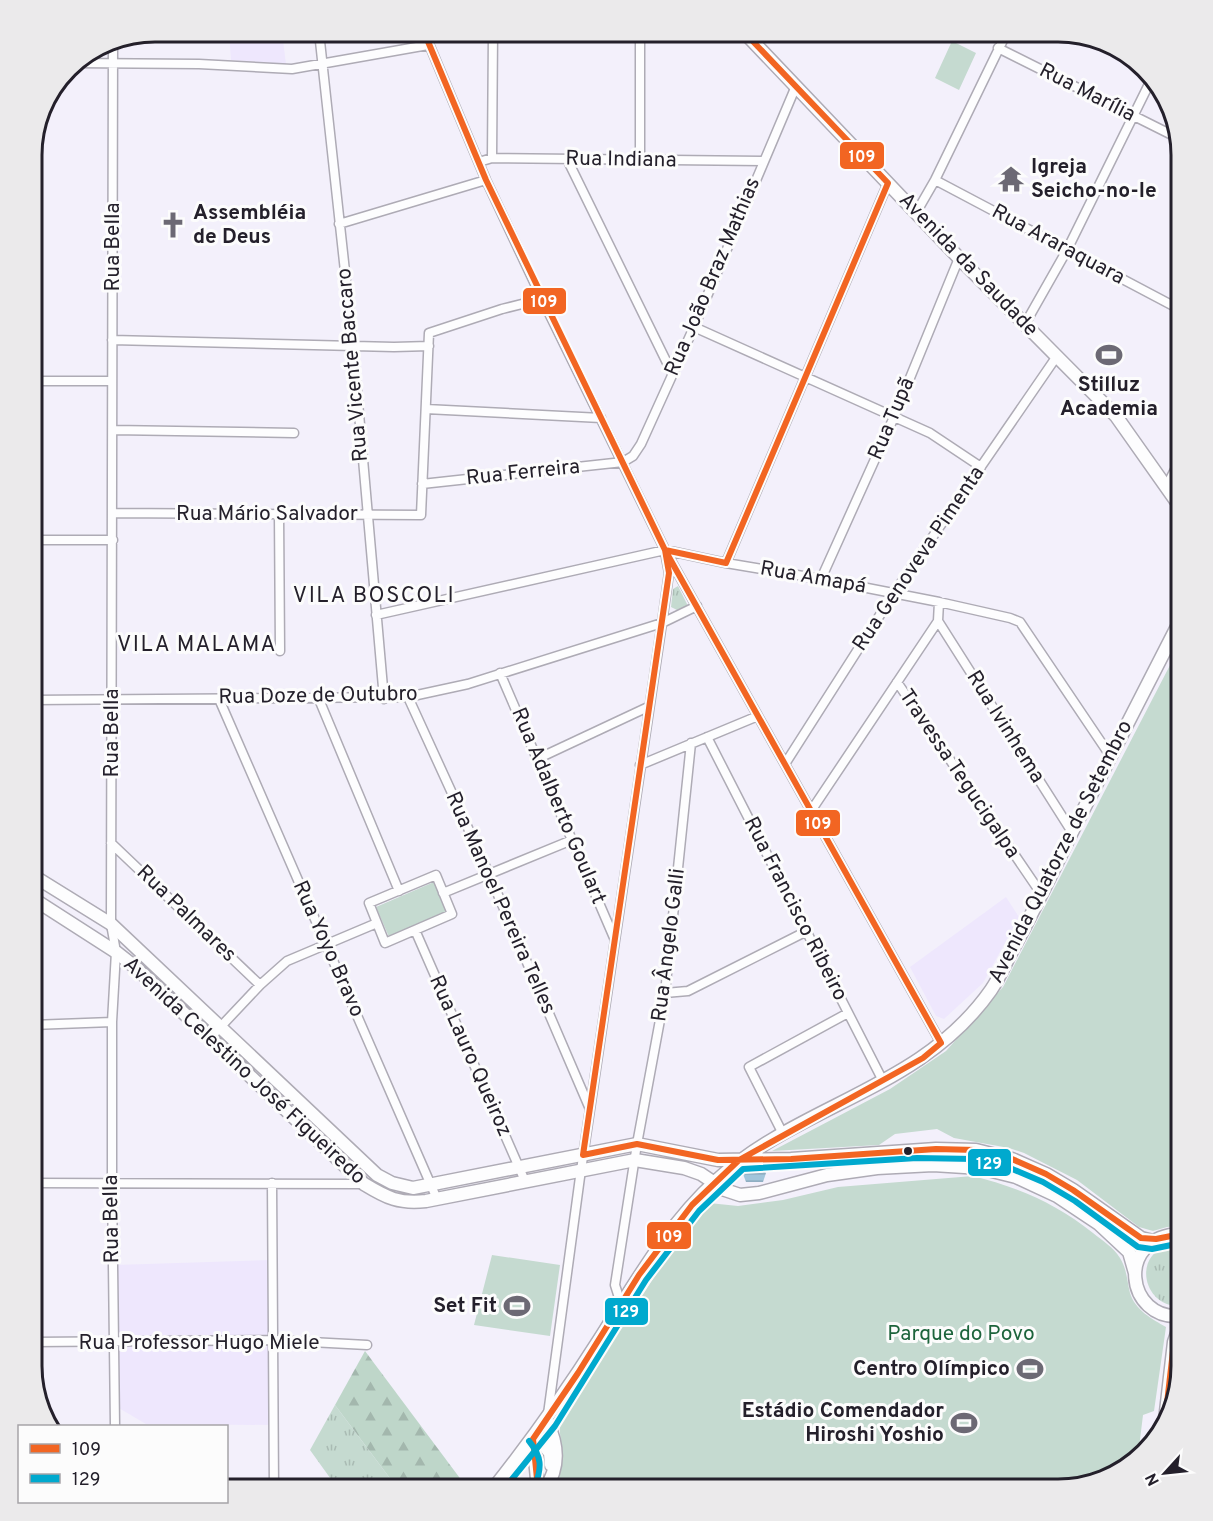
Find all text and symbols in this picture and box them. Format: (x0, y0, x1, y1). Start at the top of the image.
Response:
street label: Rua Marília (1034, 57, 1140, 129)
line badge: 109 (839, 141, 885, 170)
street label: Rua Indiana (565, 146, 677, 174)
text: 109 (849, 148, 875, 168)
place label: Igreja Seicho-no-Ie (1031, 154, 1157, 205)
temple icon: Igreja Seicho-no-Ie (996, 164, 1026, 194)
street label: Rua João Braz Mathias (659, 174, 767, 380)
street label: Avenida da Saudade (892, 187, 1044, 343)
street label: Rua Araraquara (987, 199, 1129, 291)
place label: Assembléia de Deus (193, 200, 306, 251)
street label: Rua Bella (100, 203, 127, 291)
church icon: Assembléia de Deus (158, 210, 188, 240)
street label: Rua Vicente Baccaro (331, 267, 375, 463)
line badge: 109 (522, 287, 567, 315)
text: 109 (531, 293, 557, 313)
sports icon: Stilluz Academia (1094, 340, 1124, 370)
place label: Stilluz Academia (1060, 372, 1158, 423)
street label: Rua Tupã (863, 374, 921, 464)
street label: Rua Ferreira (465, 454, 581, 492)
street label: Rua Genoveva Pimenta (847, 461, 991, 657)
street label: Rua Mário Salvador (176, 501, 358, 528)
street label: Rua Amapá (758, 555, 868, 601)
district label: VILA BOSCOLI (293, 583, 455, 610)
district label: VILA MALAMA (117, 632, 277, 659)
street label: Rua Ivinhema (960, 666, 1050, 788)
street label: Rua Doze de Outubro (218, 681, 418, 711)
street label: Travessa Tegucigalpa (892, 684, 1026, 864)
street label: Rua Bella (99, 689, 126, 777)
street label: Rua Adalberto Goulart (504, 704, 612, 908)
street label: Avenida Quatorze de Setembro (983, 716, 1139, 988)
street label: Rua Manoel Pereira Telles (439, 788, 561, 1018)
line badge: 109 (795, 809, 841, 837)
street label: Rua Francisco Ribeiro (737, 812, 853, 1006)
text: 109 (805, 815, 831, 835)
street label: Rua Palmares (130, 860, 242, 968)
street label: Rua Ângelo Galli (645, 867, 692, 1023)
street label: Rua Yoyo Bravo (286, 877, 370, 1021)
street label: Avenida Celestino José Figueiredo (117, 951, 371, 1191)
street label: Rua Lauro Queiroz (422, 971, 518, 1141)
unlabelled marker (902, 1145, 914, 1157)
line badge: 129 (967, 1148, 1012, 1177)
text: 129 (976, 1155, 1002, 1175)
street label: Rua Bella (98, 1174, 126, 1264)
line badge: 109 (646, 1221, 692, 1250)
text: 109 (656, 1228, 682, 1248)
sports icon: Set Fit (502, 1291, 532, 1321)
place label: Set Fit (433, 1293, 497, 1320)
line badge: 129 (604, 1297, 649, 1326)
text: 129 (613, 1303, 639, 1323)
park label: Parque do Povo (887, 1321, 1035, 1348)
street label: Rua Professor Hugo Miele (79, 1330, 319, 1357)
sports icon: Centro Olímpico (1015, 1354, 1045, 1384)
place label: Centro Olímpico (853, 1356, 1010, 1383)
place label: Estádio Comendador Hiroshi Yoshio (742, 1398, 944, 1449)
sports icon: Estádio Comendador Hiroshi Yoshio (949, 1408, 979, 1438)
legend (18, 1425, 228, 1503)
text: 109 (72, 1439, 101, 1462)
north arrow (1135, 1443, 1195, 1503)
text: 129 (72, 1469, 100, 1492)
text: N (1142, 1469, 1165, 1489)

